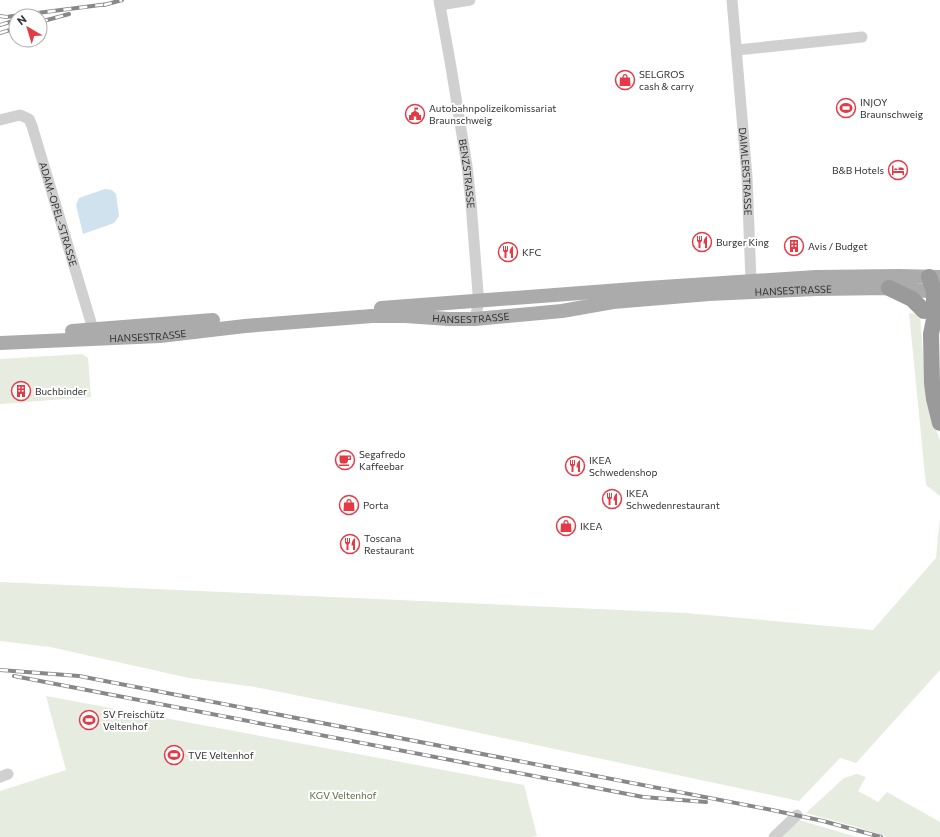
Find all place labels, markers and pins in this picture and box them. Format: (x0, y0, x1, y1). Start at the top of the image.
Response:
place label: SELGROS cash & carry (639, 68, 694, 92)
shop icon: SELGROS cash & carry (614, 69, 636, 91)
place label: INJOY Braunschweig (860, 96, 924, 120)
sports icon: INJOY Braunschweig (835, 97, 857, 119)
place label: Autobahnpolizeikomissariat Braunschweig (429, 102, 556, 126)
public building icon: Autobahnpolizeikomissariat Braunschweig (404, 103, 426, 125)
hotel icon: B&B Hotels (887, 159, 909, 181)
place label: B&B Hotels (832, 164, 884, 176)
restaurant icon: Burger King (691, 231, 713, 253)
building icon: Avis / Budget (783, 235, 805, 257)
place label: Burger King (716, 236, 770, 248)
place label: Avis / Budget (808, 240, 868, 252)
restaurant icon: KFC (497, 241, 519, 263)
place label: KFC (522, 246, 541, 258)
building icon: Buchbinder (10, 380, 32, 402)
place label: Buchbinder (35, 385, 87, 397)
place label: Segafredo Kaffeebar (359, 448, 406, 472)
cafe icon: Segafredo Kaffeebar (334, 449, 356, 471)
place label: IKEA Schwedenshop (589, 454, 658, 478)
restaurant icon: IKEA Schwedenshop (564, 455, 586, 477)
place label: IKEA Schwedenrestaurant (626, 487, 720, 511)
restaurant icon: IKEA Schwedenrestaurant (601, 488, 623, 510)
shop icon: Porta (338, 494, 360, 516)
place label: Porta (363, 499, 388, 511)
shop icon: IKEA (555, 515, 577, 537)
place label: IKEA (580, 520, 602, 532)
place label: Toscana Restaurant (364, 532, 414, 556)
restaurant icon: Toscana Restaurant (339, 533, 361, 555)
place label: SV Freischütz Veltenhof (103, 708, 165, 732)
sports icon: SV Freischütz Veltenhof (78, 709, 100, 731)
sports icon: TVE Veltenhof (163, 744, 185, 766)
place label: TVE Veltenhof (188, 749, 254, 761)

